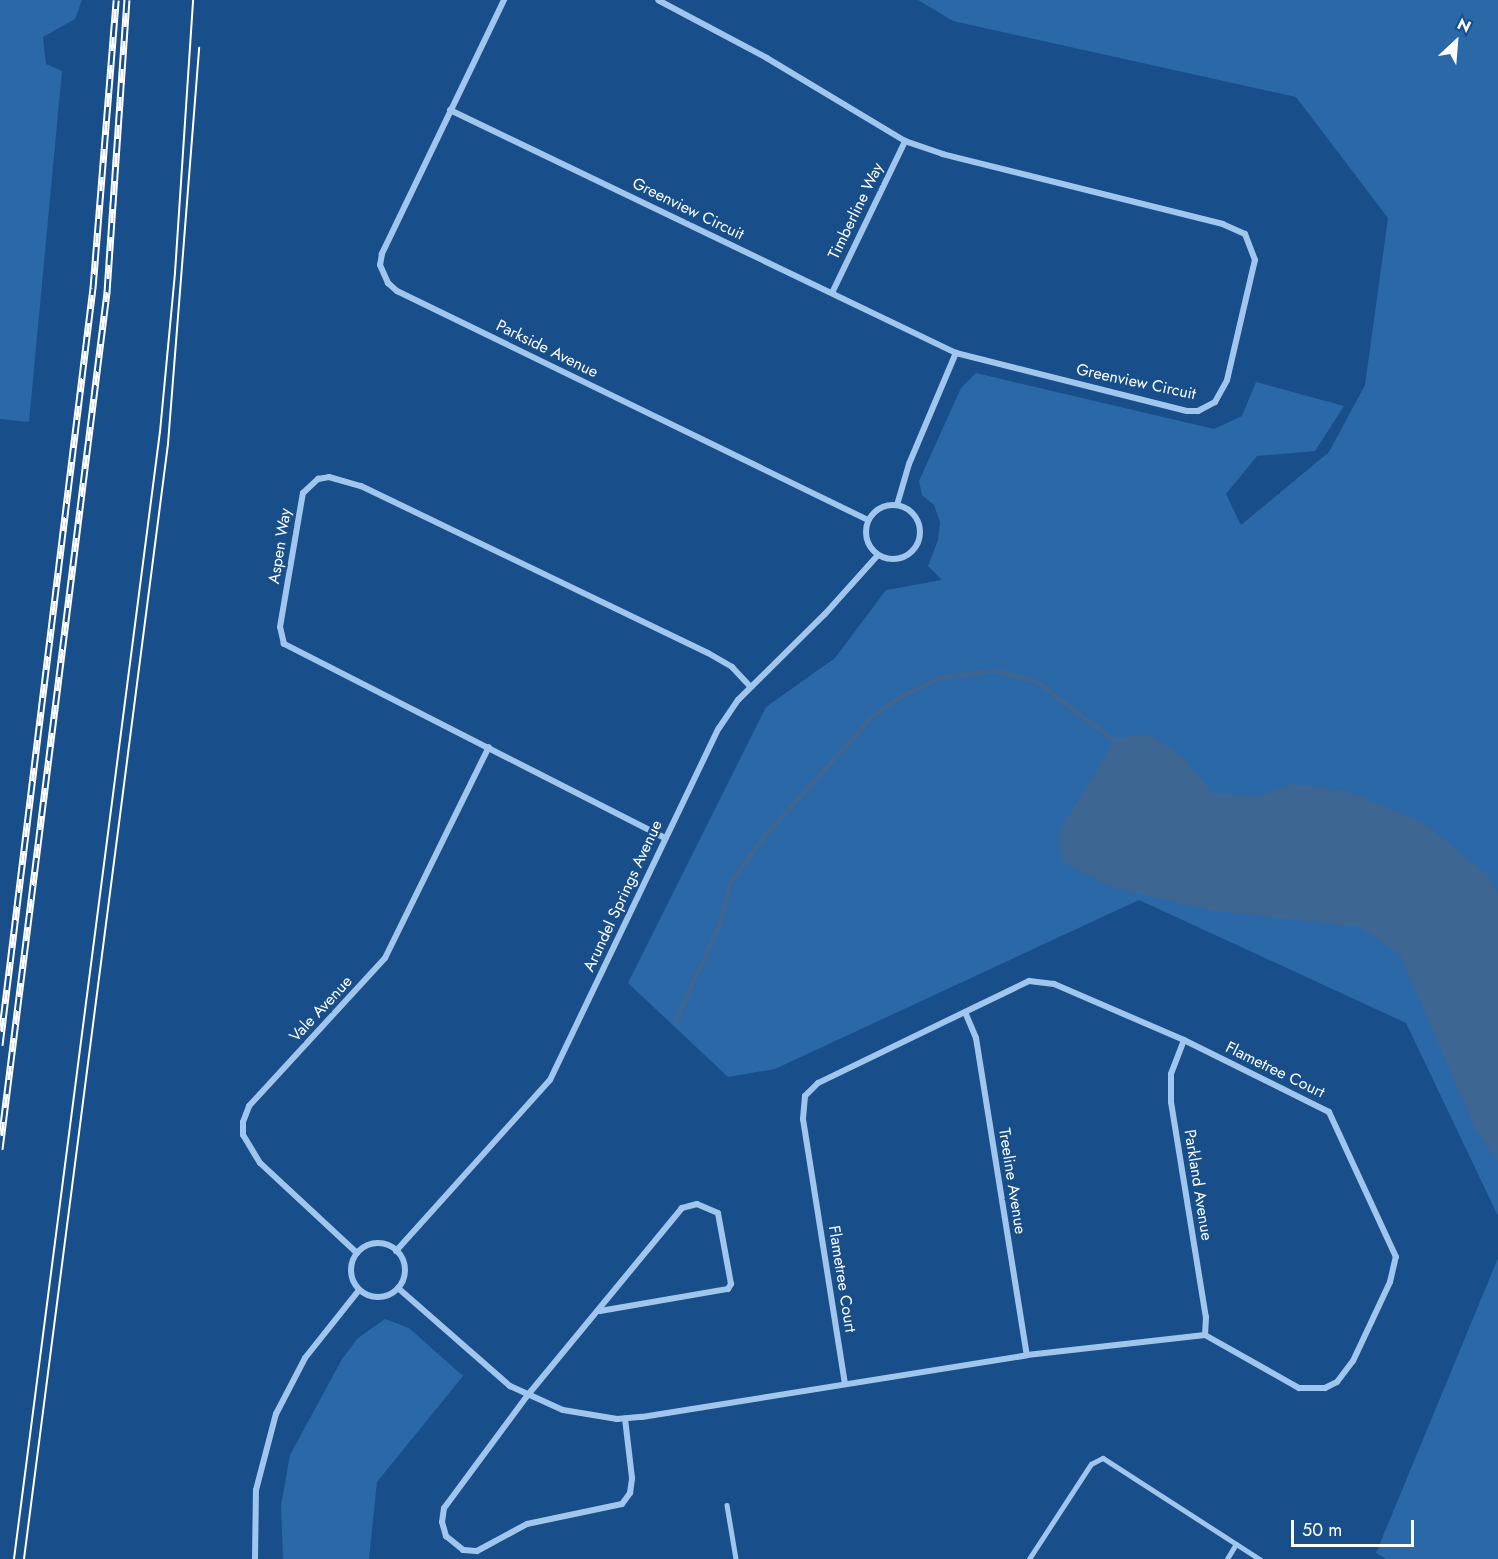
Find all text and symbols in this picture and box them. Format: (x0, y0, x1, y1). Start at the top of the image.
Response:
north arrow (1426, 12, 1486, 72)
text: N (1453, 12, 1475, 38)
street label: Timberline Way (824, 160, 888, 262)
street label: Greenview Circuit (629, 174, 747, 244)
street label: Parkside Avenue (493, 316, 601, 382)
street label: Greenview Circuit (1074, 360, 1198, 404)
street label: Aspen Way (265, 507, 295, 585)
street label: Arundel Springs Avenue (579, 817, 667, 975)
street label: Vale Avenue (286, 972, 356, 1046)
street label: Flametree Court (1222, 1038, 1328, 1102)
street label: Treeline Avenue (994, 1127, 1030, 1235)
street label: Parkland Avenue (1180, 1128, 1216, 1242)
street label: Flametree Court (824, 1224, 860, 1334)
scale bar (1294, 1508, 1417, 1546)
text: 50 m (1302, 1517, 1342, 1543)

